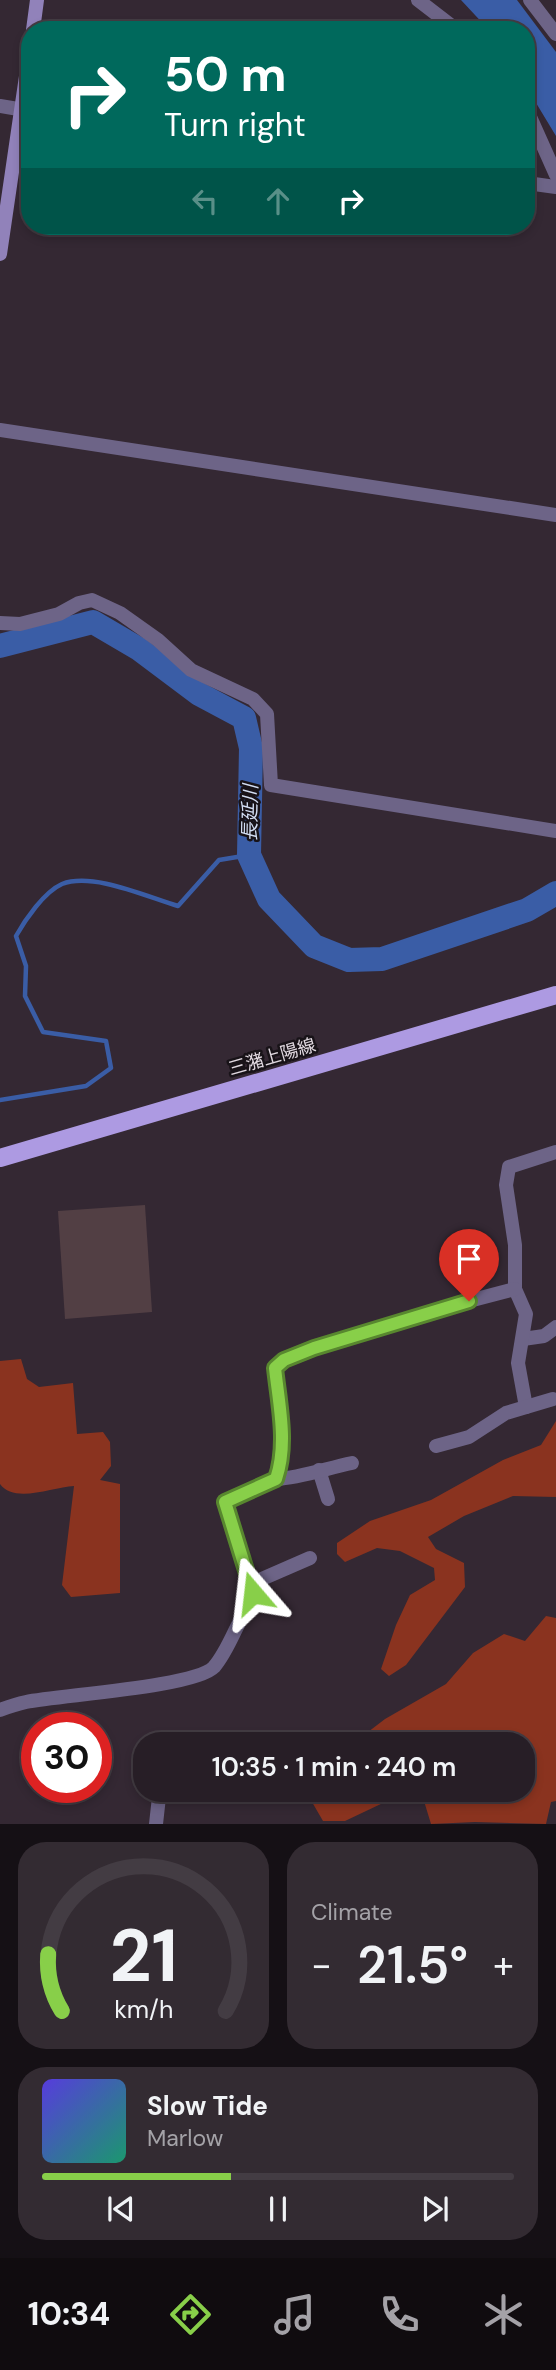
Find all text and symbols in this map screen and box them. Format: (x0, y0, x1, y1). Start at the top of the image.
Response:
text: 50 m (164, 42, 287, 106)
icon: right (49, 49, 140, 140)
text: Turn right (164, 104, 306, 146)
icon: left (186, 182, 224, 220)
icon: ahead (259, 182, 297, 220)
icon: right (332, 182, 370, 220)
water label: 長延川 (237, 782, 263, 842)
street label: 三潴上陽線 (225, 1033, 319, 1081)
pin (439, 1229, 499, 1301)
icon: arrive (450, 1240, 488, 1278)
position arrow (216, 1556, 290, 1630)
speed limit sign: 30 (21, 1712, 112, 1803)
text: 10:35 · 1 min · 240 m (212, 1750, 456, 1784)
text: Climate (311, 1897, 393, 1927)
text: 21 (109, 1910, 178, 2005)
text: 21.5° (357, 1931, 468, 1999)
text: − (311, 1940, 332, 1990)
text: + (493, 1940, 514, 1990)
text: km/h (114, 1993, 173, 2026)
text: Slow Tide (147, 2089, 268, 2123)
text: Marlow (147, 2123, 223, 2153)
icon: previous (102, 2190, 140, 2228)
icon: pause (259, 2190, 297, 2228)
icon: next (416, 2190, 454, 2228)
icon: directions (166, 2290, 215, 2339)
icon: music (270, 2290, 319, 2339)
icon: phone (375, 2290, 424, 2339)
icon: climate (479, 2290, 528, 2339)
text: 10:34 (28, 2293, 110, 2335)

